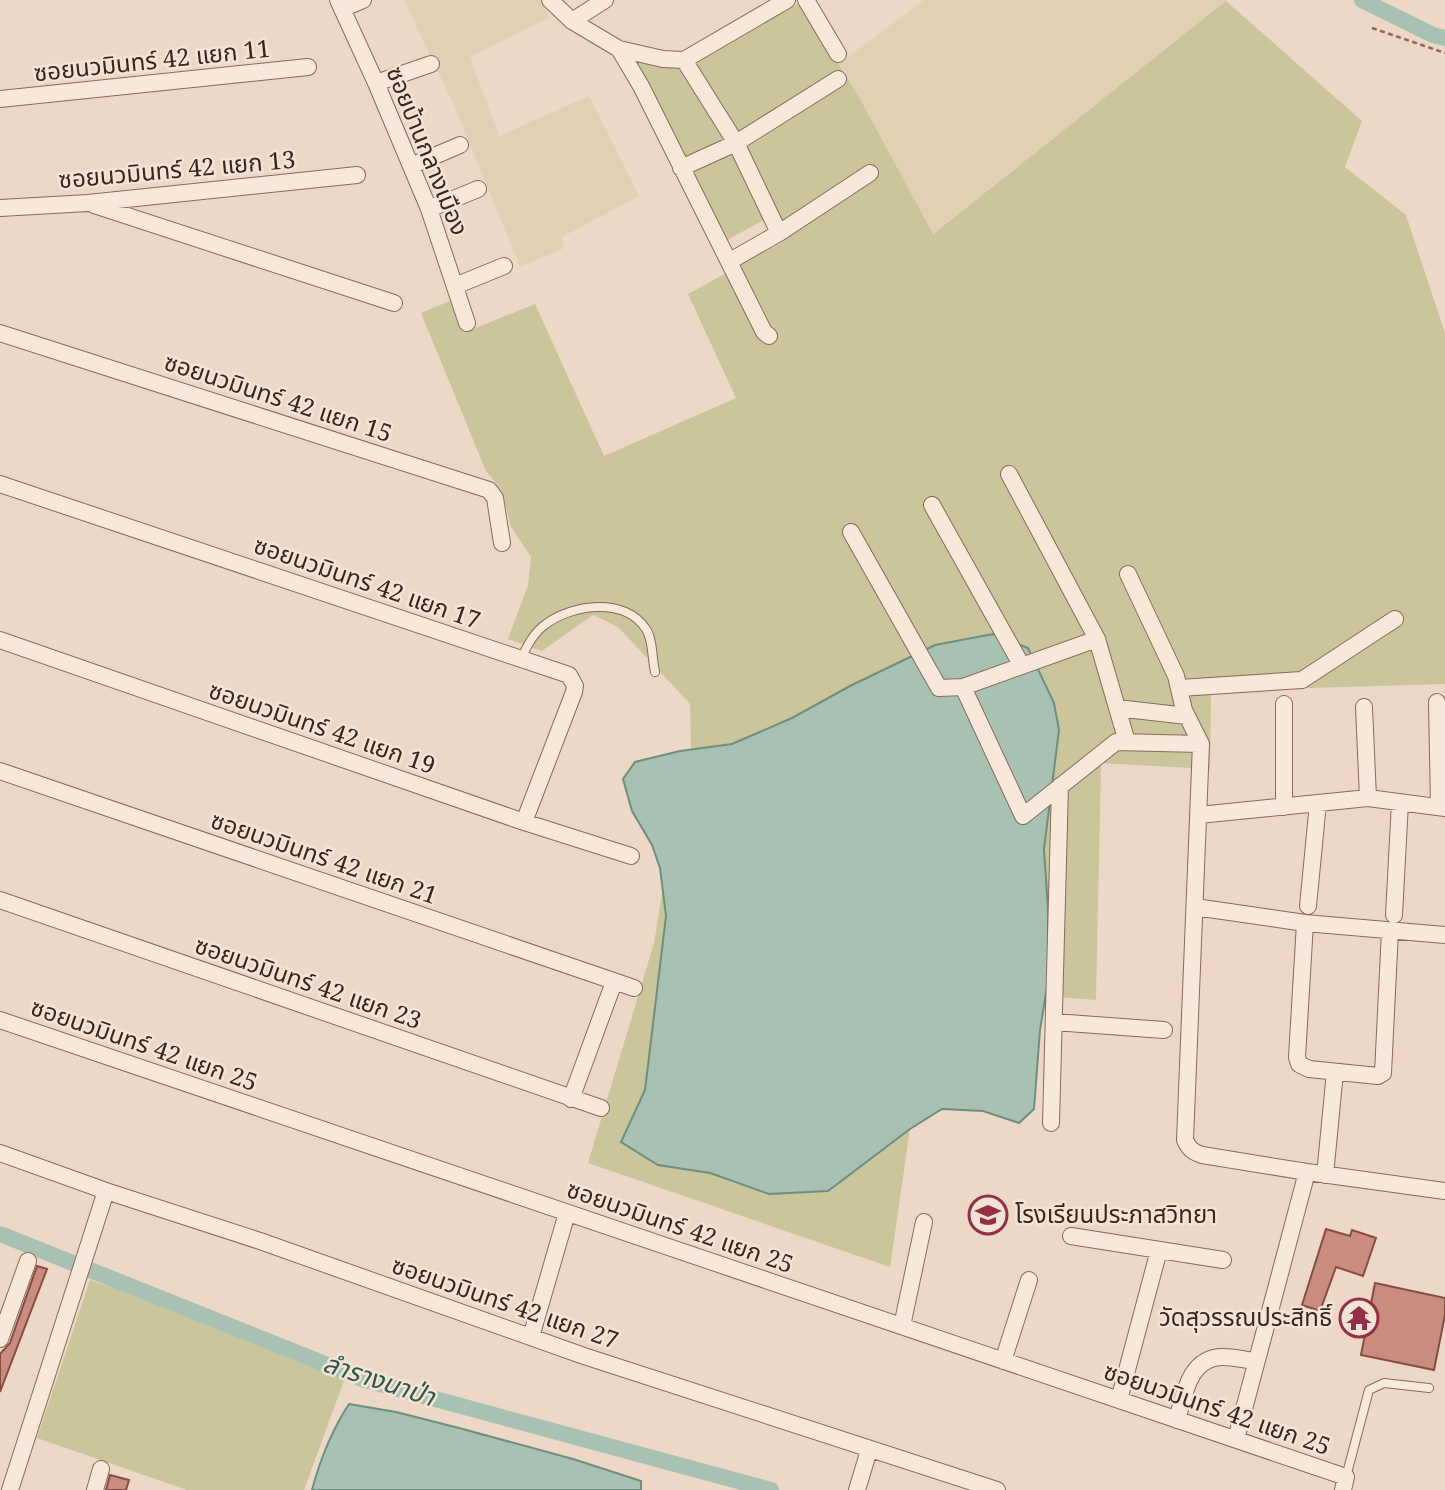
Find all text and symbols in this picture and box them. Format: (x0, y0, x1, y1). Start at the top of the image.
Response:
street label: ซอยนวมินทร์ 42 แยก 11 (32, 31, 272, 88)
street label: ซอยบ้านกลางเมือง (379, 61, 477, 240)
street label: ซอยนวมินทร์ 42 แยก 13 (57, 142, 297, 195)
street label: ซอยนวมินทร์ 42 แยก 15 (160, 344, 397, 449)
street label: ซอยนวมินทร์ 42 แยก 17 (250, 527, 485, 636)
street label: ซอยนวมินทร์ 42 แยก 19 (205, 672, 440, 781)
street label: ซอยนวมินทร์ 42 แยก 21 (207, 802, 442, 911)
street label: ซอยนวมินทร์ 42 แยก 23 (191, 927, 426, 1036)
street label: ซอยนวมินทร์ 42 แยก 25 (27, 989, 262, 1098)
street label: ซอยนวมินทร์ 42 แยก 25 (563, 1171, 798, 1280)
school or university icon: โรงเรียนประภาสวิทยา (967, 1194, 1009, 1236)
place label: โรงเรียนประภาสวิทยา (1015, 1197, 1217, 1230)
street label: ซอยนวมินทร์ 42 แยก 27 (388, 1247, 623, 1356)
temple icon: วัดสุวรรณประสิทธิ์ (1338, 1297, 1380, 1339)
place label: วัดสุวรรณประสิทธิ์ (1159, 1300, 1332, 1333)
water label: ลำรางนาป่า (319, 1344, 441, 1414)
street label: ซอยนวมินทร์ 42 แยก 25 (1100, 1353, 1335, 1462)

